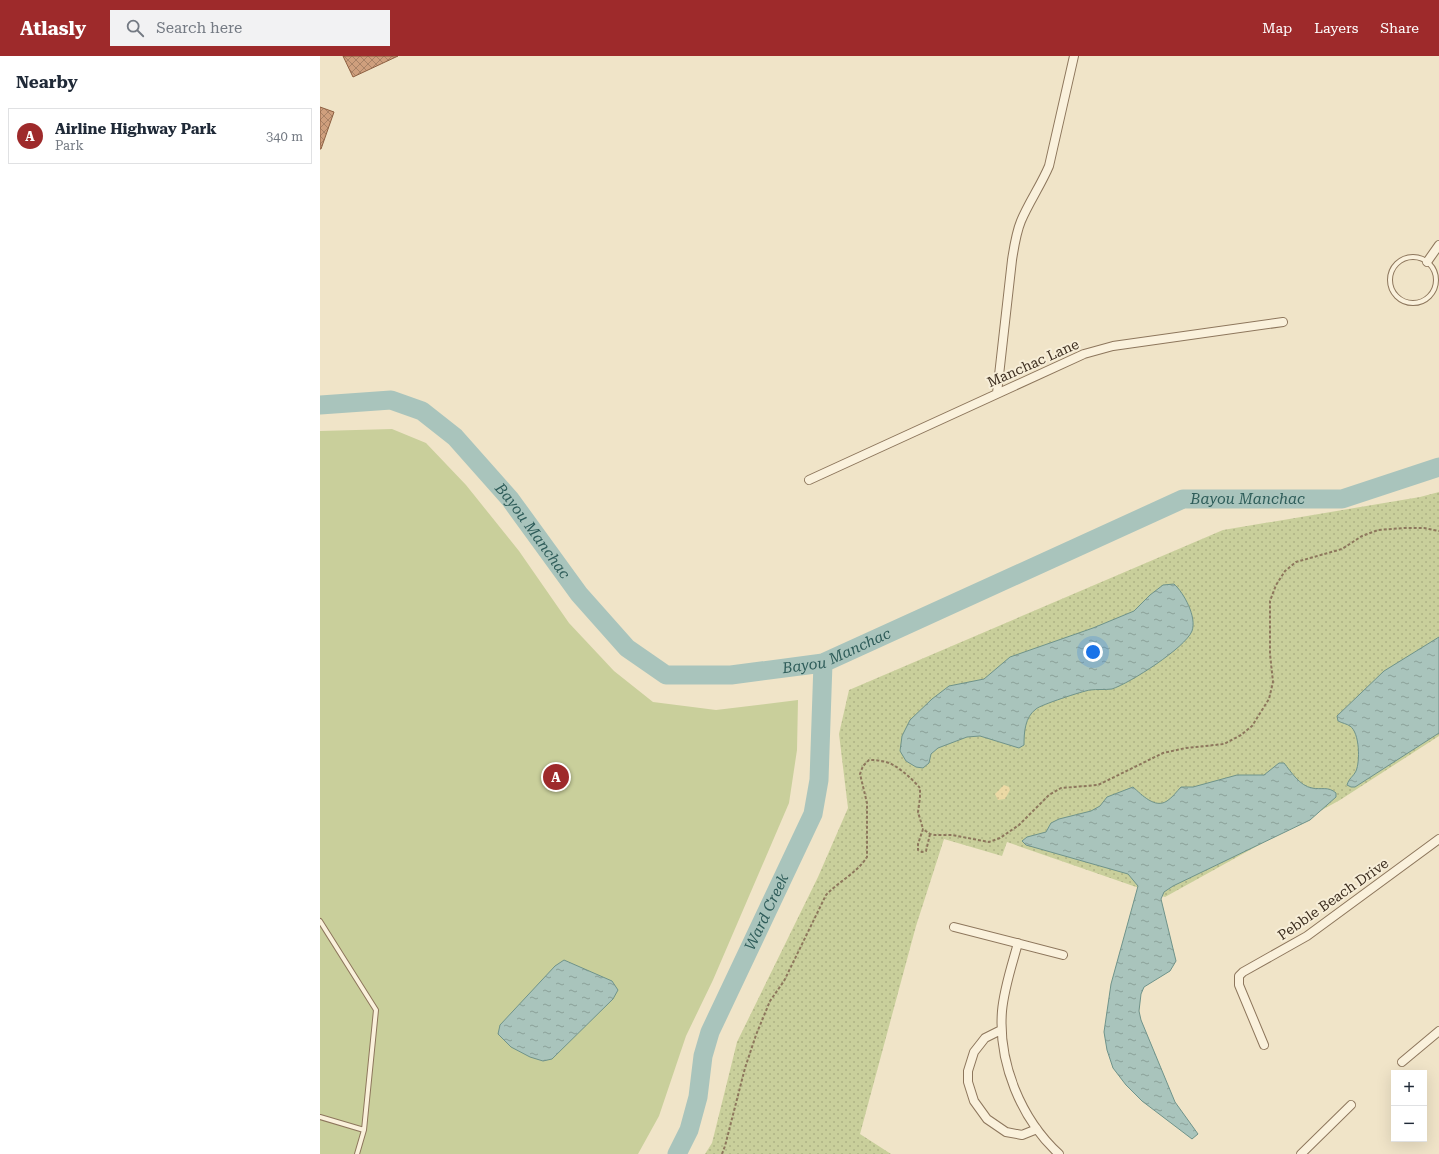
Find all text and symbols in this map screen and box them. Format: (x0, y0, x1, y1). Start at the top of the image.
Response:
search box (110, 10, 390, 46)
text: Atlasly (20, 17, 86, 40)
icon: search (124, 17, 146, 39)
text: Search here (156, 19, 242, 37)
text: Map (1262, 20, 1292, 36)
text: Layers (1314, 20, 1358, 36)
text: Share (1380, 20, 1419, 36)
text: Nearby (16, 72, 78, 92)
text: Airline Highway Park (55, 120, 217, 138)
text: A (25, 129, 35, 144)
text: 340 m (266, 129, 303, 144)
text: Park (55, 138, 84, 153)
street label: Manchac Lane (985, 336, 1082, 390)
water label: Bayou Manchac (491, 479, 574, 582)
water label: Bayou Manchac (1189, 490, 1305, 508)
water label: Bayou Manchac (780, 624, 894, 677)
your location (1083, 642, 1103, 662)
pin: A (543, 762, 569, 792)
street label: Pebble Beach Drive (1275, 855, 1392, 943)
water label: Ward Creek (741, 870, 793, 953)
map controls (1391, 1070, 1427, 1142)
button: + (1391, 1070, 1427, 1106)
button: − (1391, 1106, 1427, 1142)

